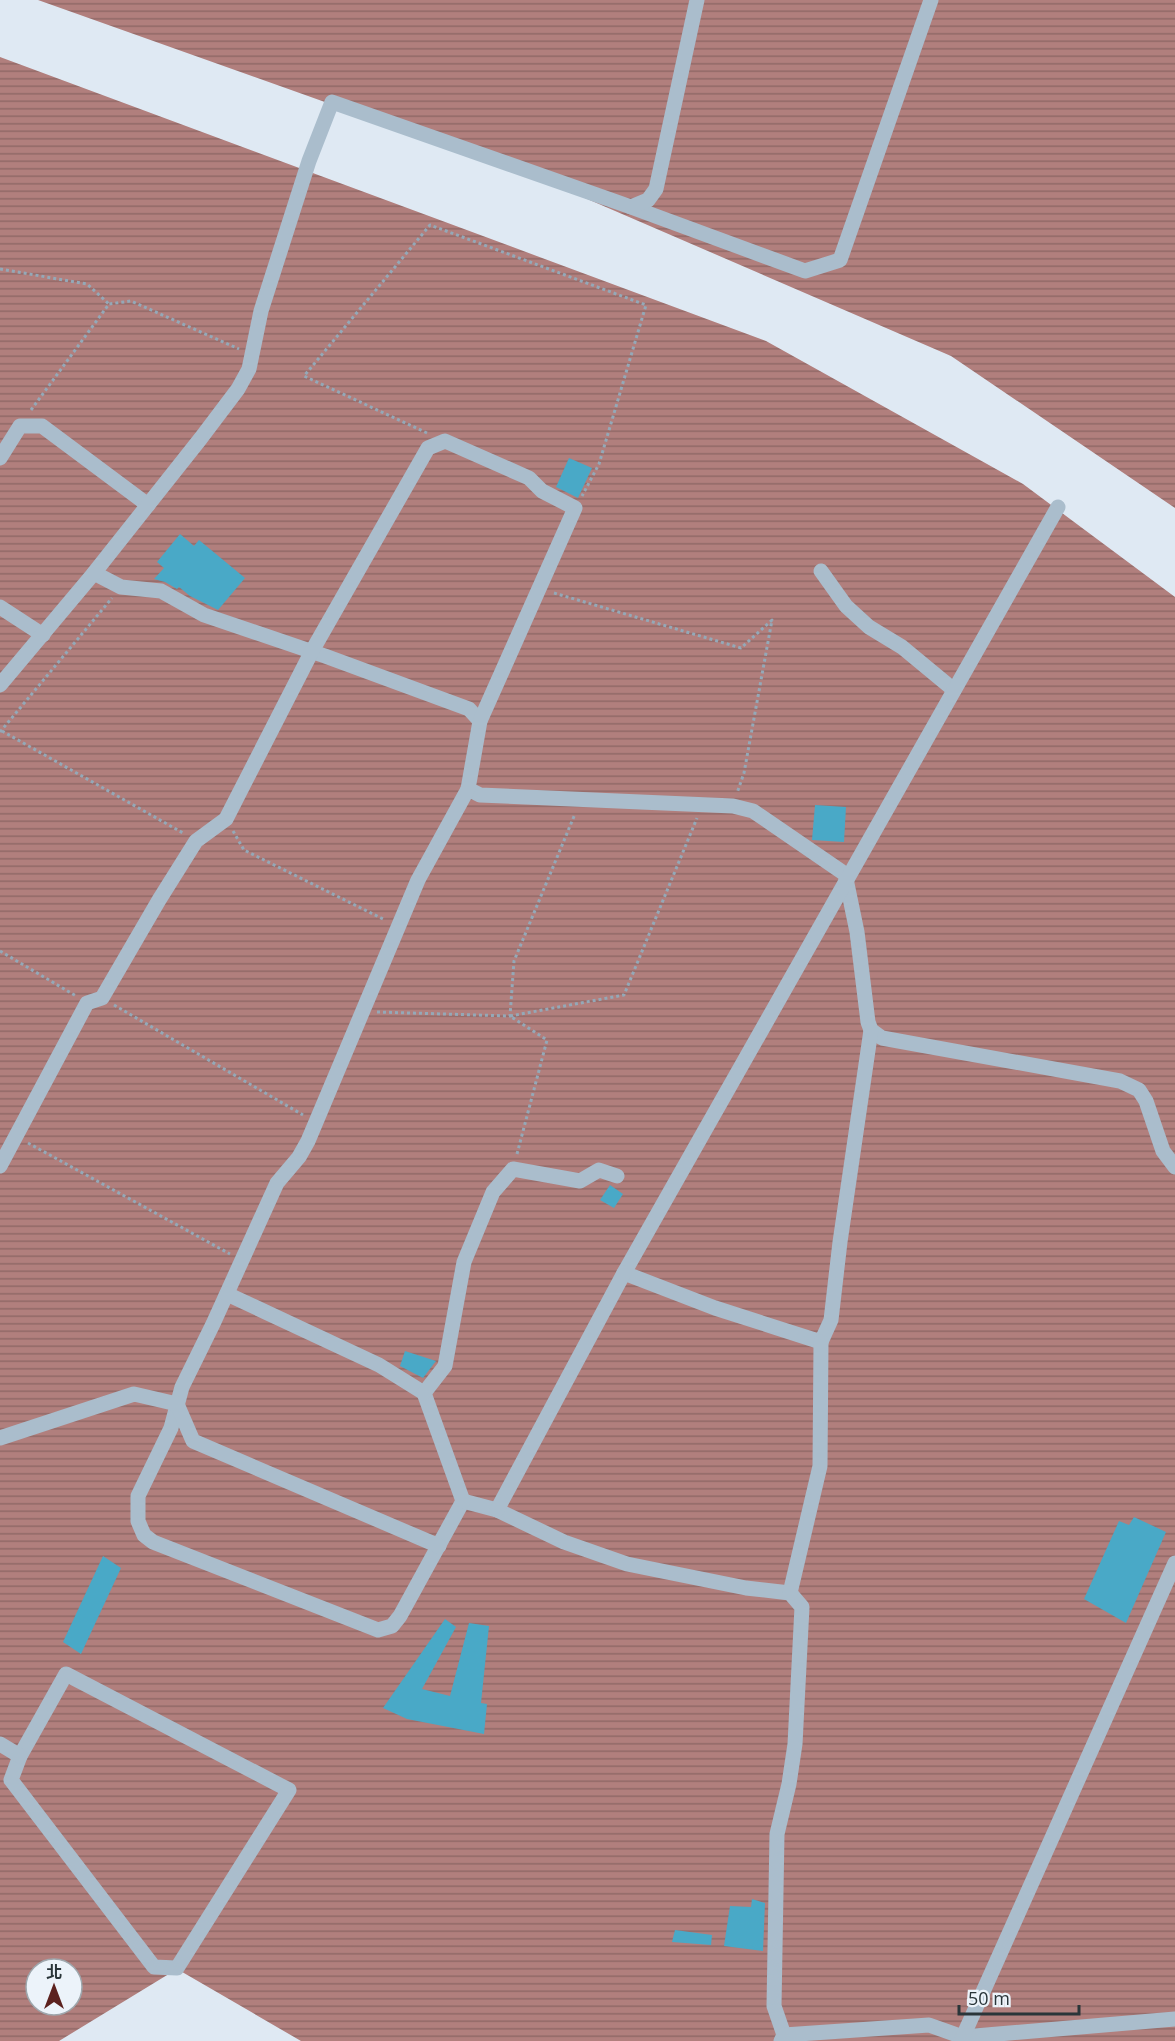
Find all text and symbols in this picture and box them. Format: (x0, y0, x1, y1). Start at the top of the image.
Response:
north arrow (24, 1957, 84, 2017)
text: 北 (46, 1961, 62, 1983)
scale bar (959, 1978, 1079, 2016)
text: 50 m (968, 1986, 1010, 2010)

